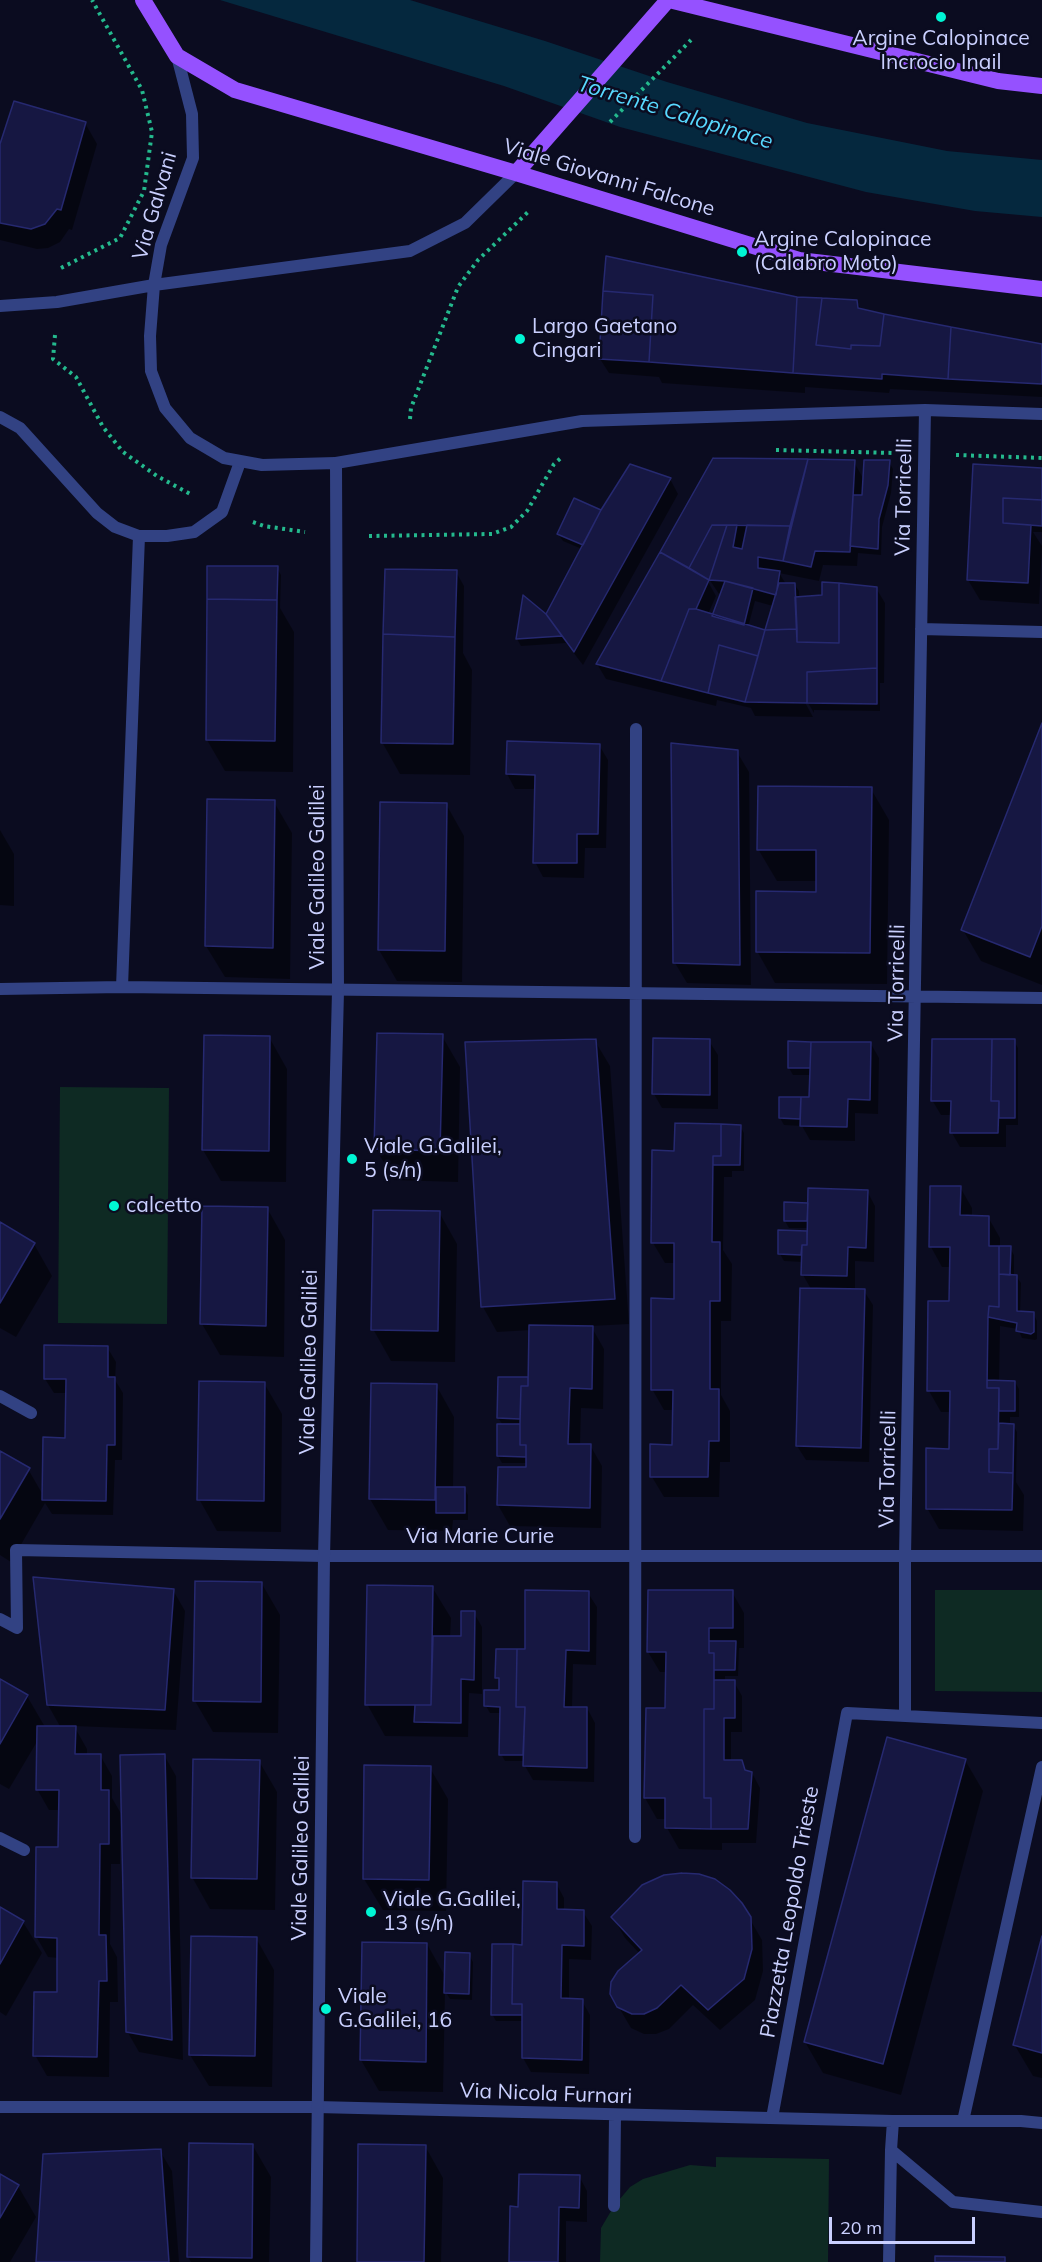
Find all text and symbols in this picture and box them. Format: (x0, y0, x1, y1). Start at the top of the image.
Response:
marker: Argine Calopinace Incrocio Inail (934, 10, 948, 24)
place label: Argine Calopinace Incrocio Inail (852, 26, 1030, 76)
water label: Torrente Calopinace (574, 71, 776, 155)
street label: Viale Giovanni Falcone (500, 134, 718, 222)
street label: Via Galvani (128, 149, 182, 263)
place label: Argine Calopinace (Calabro Moto) (754, 227, 932, 277)
marker: Argine Calopinace (Calabro Moto) (735, 245, 749, 259)
place label: Largo Gaetano Cingari (532, 314, 677, 364)
marker: Largo Gaetano Cingari (513, 332, 527, 346)
street label: Via Torricelli (890, 438, 918, 556)
street label: Viale Galileo Galilei (305, 784, 331, 970)
street label: Via Torricelli (883, 924, 911, 1042)
place label: Viale G.Galilei, 5 (s/n) (364, 1134, 502, 1184)
marker: Viale G.Galilei, 5 (s/n) (345, 1152, 359, 1166)
place label: calcetto (126, 1193, 202, 1219)
marker: calcetto (107, 1199, 121, 1213)
street label: Viale Galileo Galilei (295, 1269, 323, 1455)
street label: Via Torricelli (874, 1410, 902, 1528)
street label: Via Marie Curie (406, 1524, 554, 1550)
street label: Viale Galileo Galilei (287, 1755, 315, 1941)
street label: Piazzetta Leopoldo Trieste (755, 1784, 825, 2040)
place label: Viale G.Galilei, 13 (s/n) (383, 1887, 521, 1937)
marker: Viale G.Galilei, 13 (s/n) (364, 1905, 378, 1919)
place label: Viale G.Galilei, 16 (338, 1984, 452, 2034)
marker: Viale G.Galilei, 16 (319, 2002, 333, 2016)
street label: Via Nicola Furnari (459, 2078, 633, 2110)
scale bar (832, 2205, 978, 2243)
text: 20 m (840, 2216, 882, 2239)

